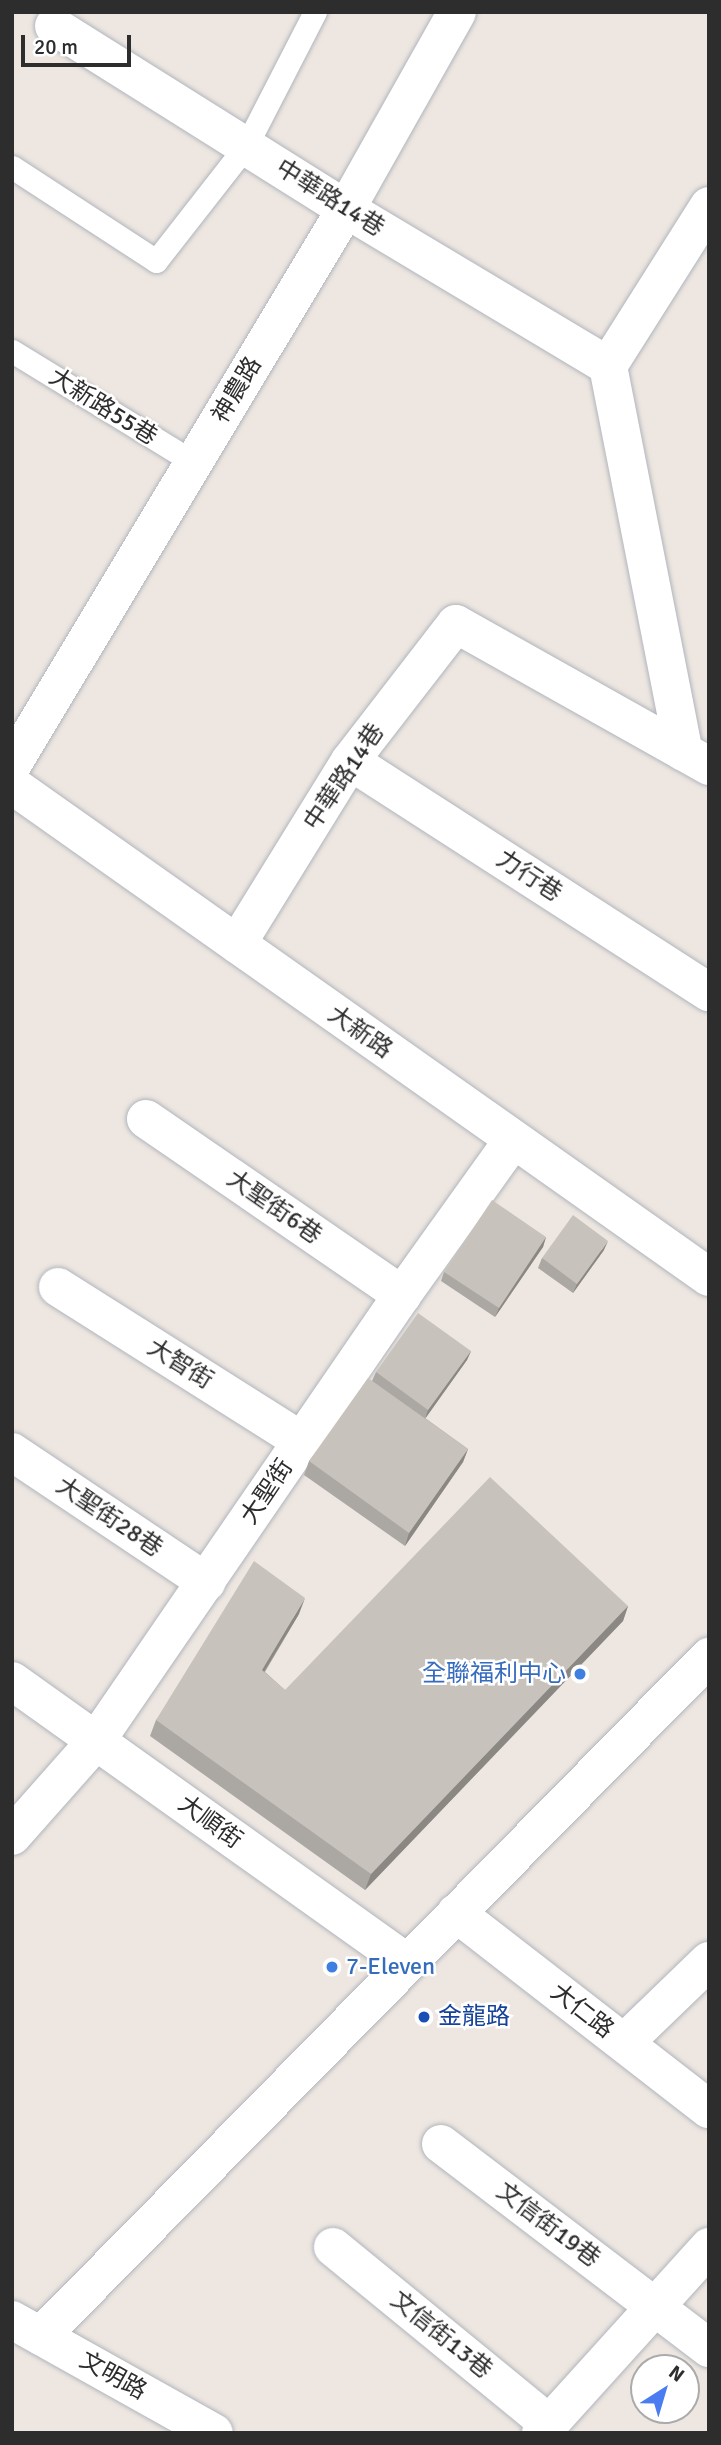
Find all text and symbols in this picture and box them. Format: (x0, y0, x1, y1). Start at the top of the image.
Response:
scale bar (24, 21, 135, 65)
text: 20 m (34, 34, 78, 60)
street label: 中華路14巷 (271, 153, 389, 243)
street label: 神農路 (206, 352, 268, 428)
street label: 大新路55巷 (44, 362, 162, 452)
street label: 中華路14巷 (298, 718, 390, 836)
street label: 力行巷 (491, 844, 567, 908)
street label: 大新路 (322, 1000, 398, 1064)
street label: 大聖街6巷 (221, 1164, 327, 1250)
street label: 大智街 (142, 1333, 218, 1395)
street label: 大聖街 (235, 1454, 299, 1530)
street label: 大聖街28巷 (50, 1471, 168, 1563)
place label: 全聯福利中心 (422, 1660, 566, 1688)
marker: 全聯福利中心 (572, 1666, 588, 1682)
street label: 大順街 (172, 1789, 248, 1855)
place label: 7-Eleven (346, 1953, 435, 1981)
marker: 7-Eleven (324, 1959, 340, 1975)
street label: 大仁路 (545, 1977, 619, 2045)
place label: 金龍路 (438, 2003, 510, 2031)
marker: 金龍路 (416, 2009, 432, 2025)
street label: 文信街19巷 (491, 2177, 605, 2273)
street label: 文信街13巷 (385, 2285, 497, 2385)
street label: 文明路 (75, 2346, 151, 2406)
north arrow (630, 2354, 700, 2424)
text: N (664, 2360, 689, 2387)

